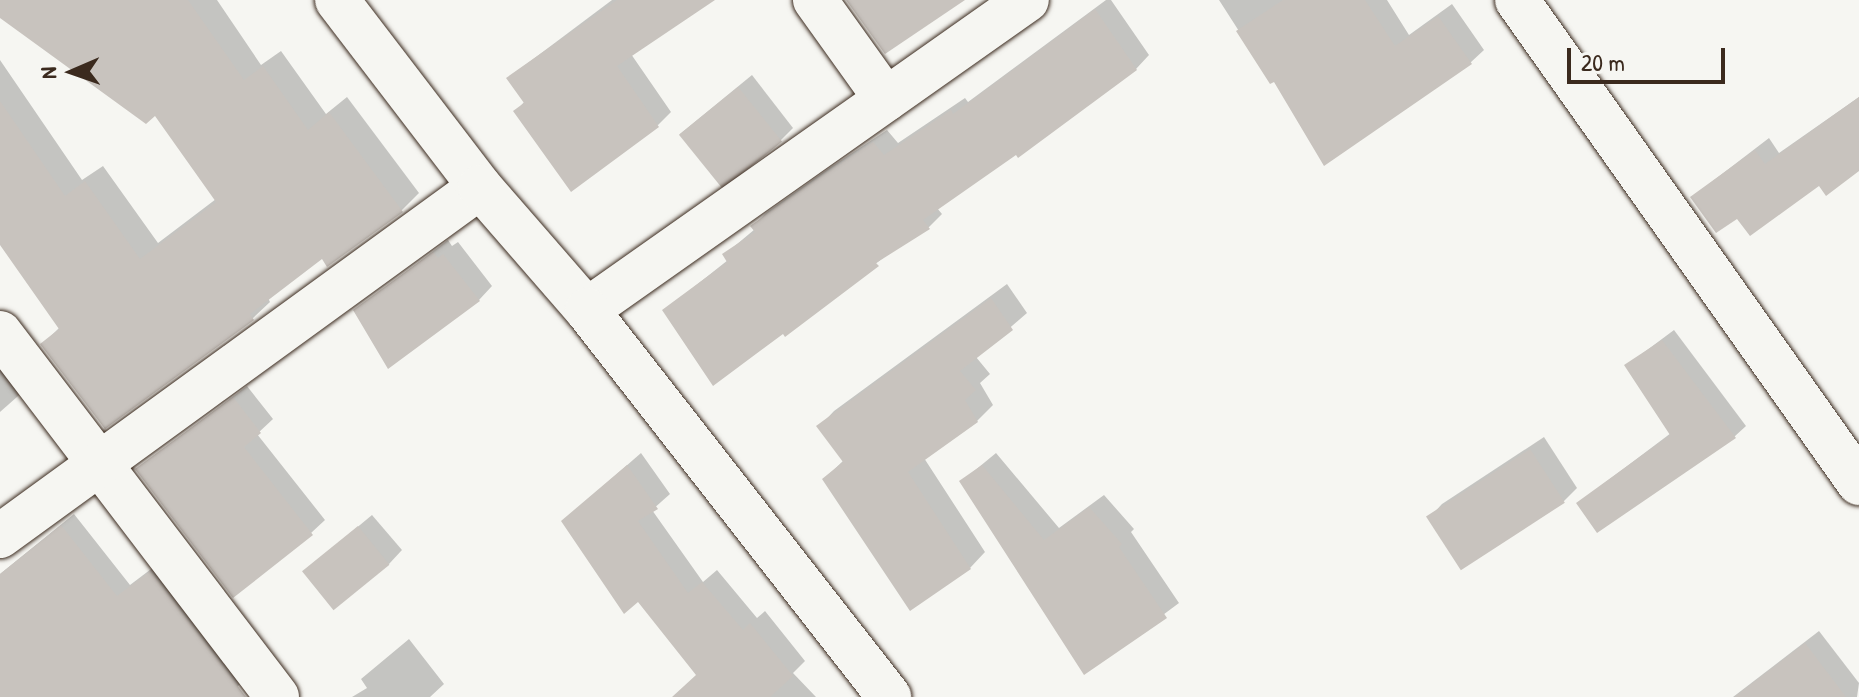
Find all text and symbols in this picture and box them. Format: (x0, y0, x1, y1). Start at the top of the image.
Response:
north arrow (32, 32, 112, 112)
scale bar (1571, 32, 1729, 82)
text: 20 m (1581, 46, 1625, 78)
text: N (33, 66, 63, 79)

